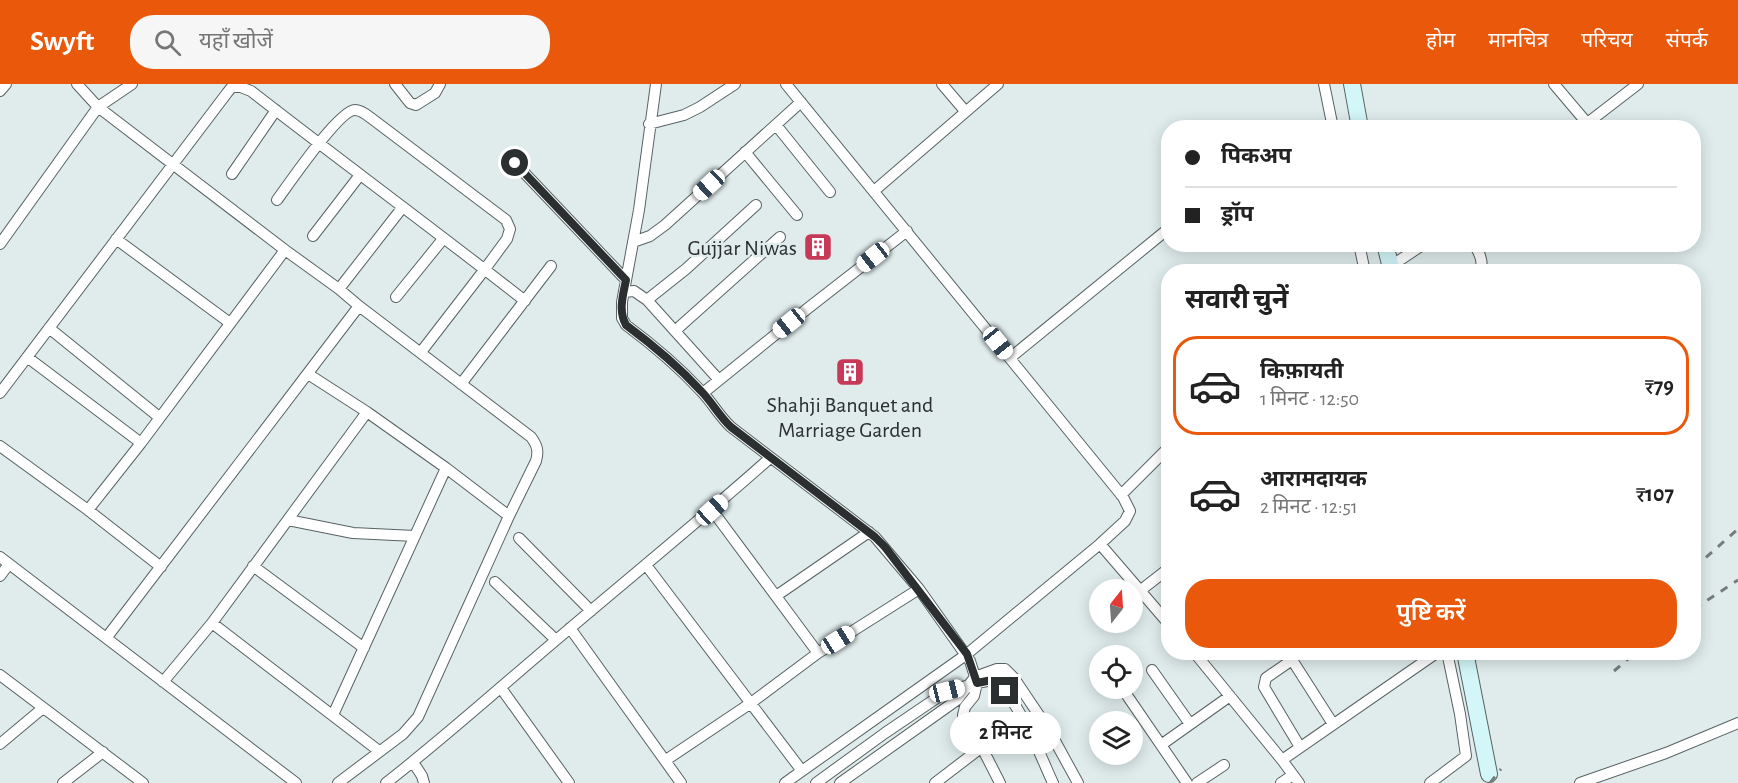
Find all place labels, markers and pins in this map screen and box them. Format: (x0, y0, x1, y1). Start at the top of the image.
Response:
building icon: Gujjar Niwas (802, 231, 834, 263)
place label: Gujjar Niwas (688, 237, 797, 259)
building icon: Shahji Banquet and Marriage Garden (834, 356, 866, 388)
place label: Shahji Banquet and Marriage Garden (766, 394, 934, 441)

